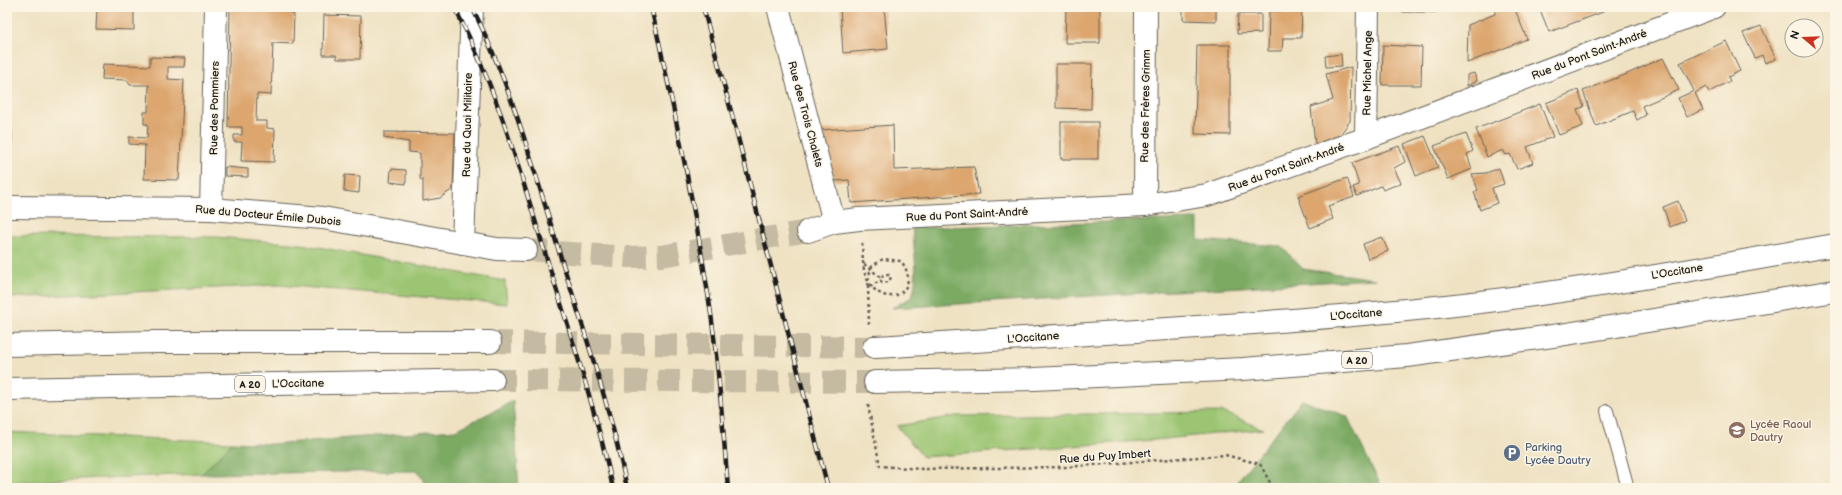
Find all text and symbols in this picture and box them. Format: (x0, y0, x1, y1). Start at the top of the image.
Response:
north arrow (1784, 18, 1824, 58)
street label: Rue du Pont Saint-André (1530, 26, 1649, 82)
text: N (1788, 29, 1803, 41)
street label: Rue Michel Ange (1360, 30, 1375, 116)
street label: Rue des Frères Grimm (1138, 49, 1153, 163)
street label: Rue des Pommiers (207, 60, 222, 155)
street label: Rue des Trois Chalets (785, 60, 826, 169)
street label: Rue du Quai Militaire (460, 72, 475, 177)
street label: Rue du Pont Saint-André (1226, 140, 1346, 195)
street label: Rue du Docteur Émile Dubois (194, 202, 342, 228)
street label: Rue du Pont Saint-André (906, 205, 1029, 224)
street label: L'Occitane (1650, 261, 1704, 282)
street label: L'Occitane (1329, 306, 1383, 323)
street label: L'Occitane (1006, 329, 1060, 346)
road number: A 20 (1342, 352, 1372, 368)
road number: A 20 (235, 376, 265, 392)
street label: L'Occitane (272, 377, 325, 390)
place label: Lycée Raoul Dautry (1750, 418, 1811, 444)
school or university icon: Lycée Raoul Dautry (1727, 420, 1747, 440)
place label: Parking Lycée Dautry (1525, 441, 1591, 467)
parking icon: Parking Lycée Dautry (1502, 443, 1522, 463)
street label: Rue du Puy Imbert (1059, 447, 1152, 466)

